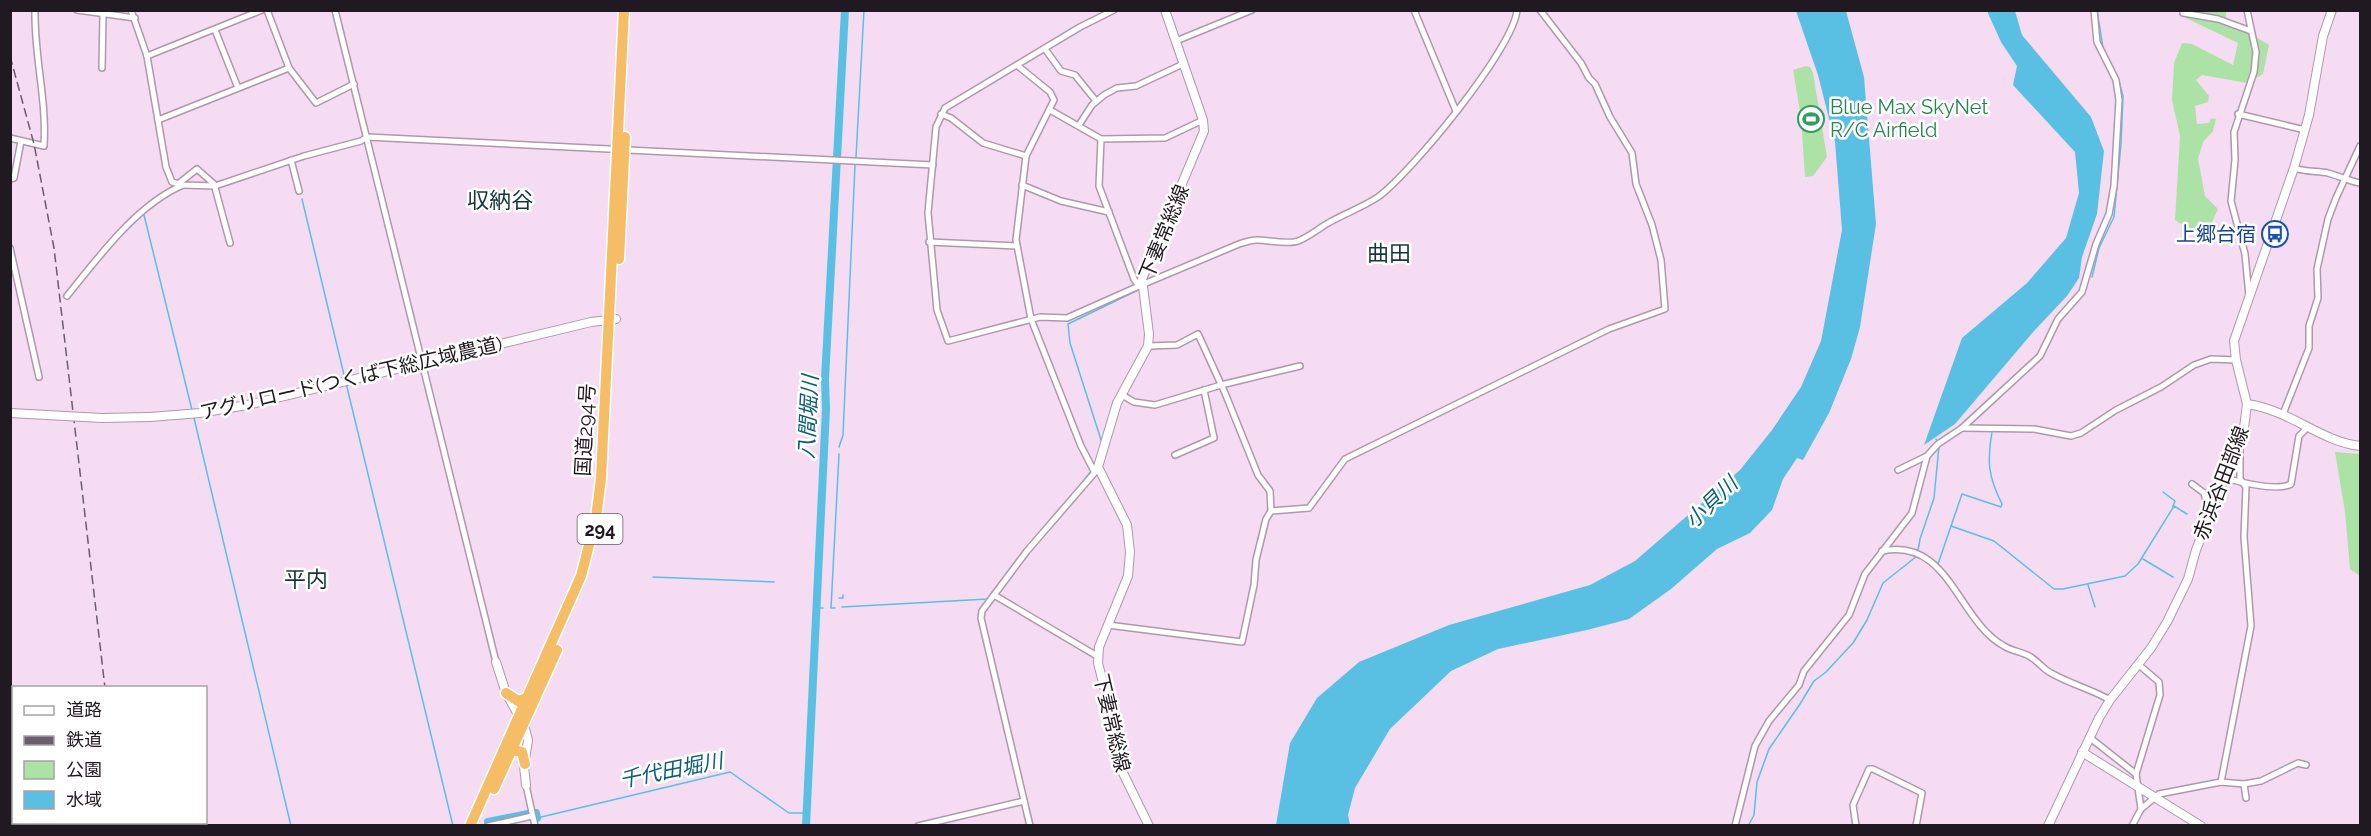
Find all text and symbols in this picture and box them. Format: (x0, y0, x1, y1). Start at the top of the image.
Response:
place label: Blue Max SkyNet R/C Airfield (1830, 95, 1988, 142)
sports icon: Blue Max SkyNet R/C Airfield (1796, 104, 1826, 134)
street label: 下妻常総線 (1134, 181, 1194, 283)
district label: 収納谷 (467, 187, 533, 213)
bus stop icon: 上郷台宿 (2260, 219, 2290, 249)
place label: 上郷台宿 (2176, 222, 2256, 246)
district label: 曲田 (1367, 240, 1411, 266)
street label: アグリロード(つくば下総広域農道) (197, 331, 505, 425)
water label: 八間堀川 (793, 372, 823, 460)
street label: 国道294号 (571, 383, 599, 477)
street label: 赤浜谷田部線 (2188, 423, 2254, 543)
water label: 小貝川 (1680, 470, 1744, 533)
road number: 294 (578, 514, 622, 544)
district label: 平内 (284, 566, 328, 592)
street label: 下妻常総線 (1089, 672, 1135, 774)
legend (12, 686, 207, 824)
text: 道路 (66, 699, 102, 720)
text: 鉄道 (66, 729, 102, 750)
water label: 千代田堀川 (617, 747, 727, 792)
text: 公園 (66, 759, 102, 780)
text: 水域 (66, 789, 102, 810)

